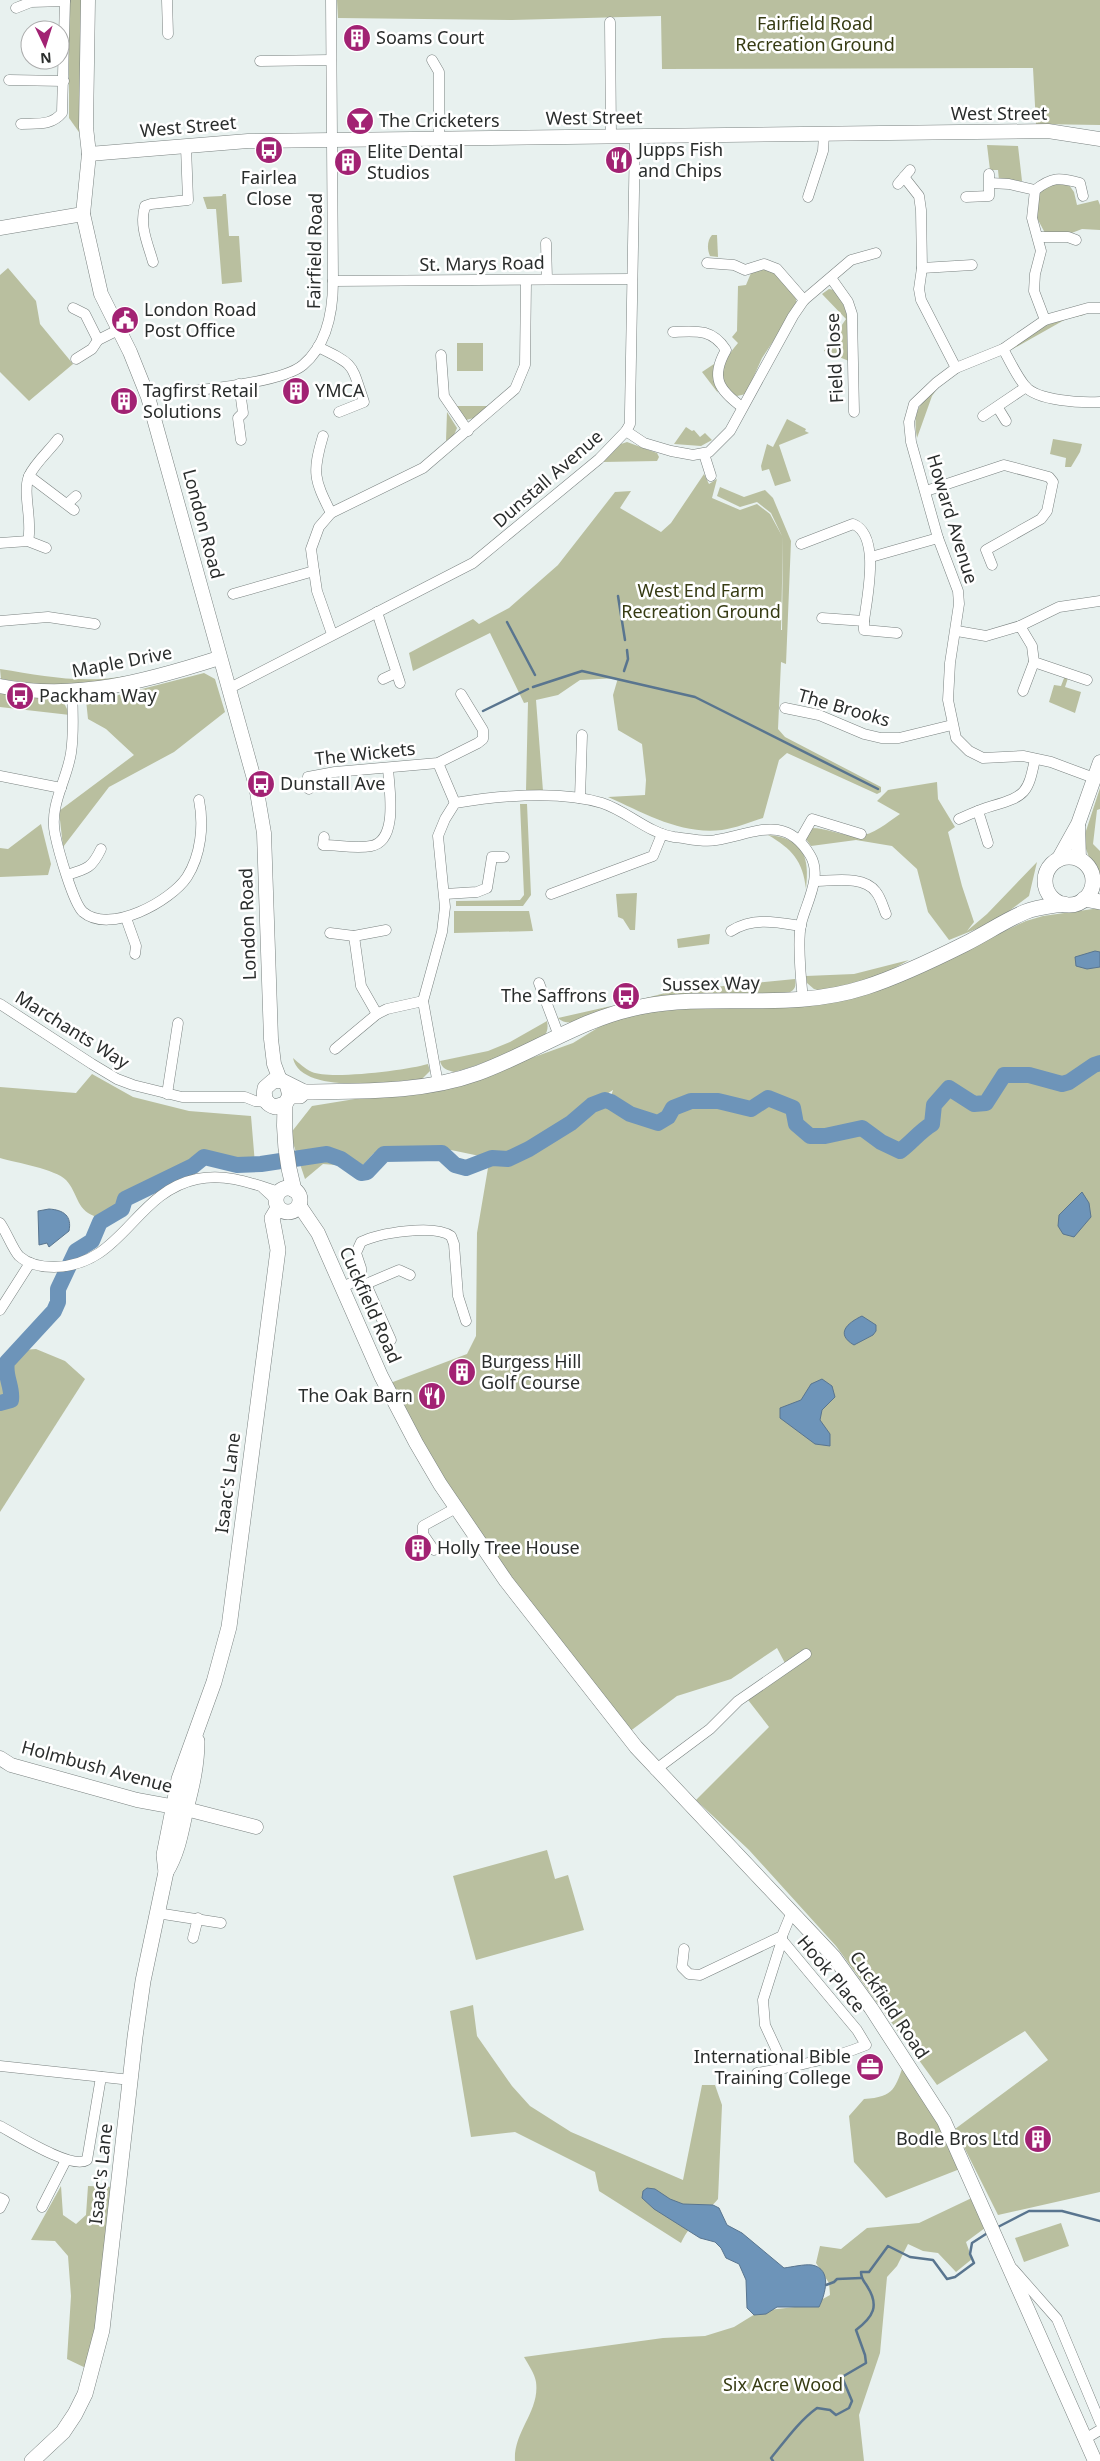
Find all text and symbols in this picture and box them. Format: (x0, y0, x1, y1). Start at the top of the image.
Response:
park label: Fairfield Road Recreation Ground (735, 11, 895, 56)
north arrow (20, 20, 70, 70)
building icon: Soams Court (342, 23, 372, 53)
place label: Soams Court (376, 25, 485, 49)
text: N (40, 49, 52, 68)
street label: West Street (951, 101, 1048, 125)
street label: West Street (545, 104, 643, 130)
bar icon: The Cricketers (345, 106, 375, 136)
place label: The Cricketers (379, 108, 500, 132)
street label: West Street (139, 110, 238, 142)
bus stop icon: Fairlea Close (254, 135, 284, 165)
place label: Jupps Fish and Chips (636, 137, 723, 182)
place label: Elite Dental Studios (367, 139, 463, 184)
restaurant icon: Jupps Fish and Chips (604, 145, 634, 175)
building icon: Elite Dental Studios (333, 147, 363, 177)
place label: Fairlea Close (241, 165, 297, 210)
street label: Fairfield Road (301, 193, 327, 309)
street label: St. Marys Road (419, 250, 545, 276)
place label: London Road Post Office (144, 297, 256, 342)
public building icon: London Road Post Office (110, 305, 140, 335)
street label: Field Close (820, 312, 848, 404)
building icon: YMCA (281, 376, 311, 406)
place label: Tagfirst Retail Solutions (143, 378, 258, 423)
place label: YMCA (315, 378, 365, 402)
building icon: Tagfirst Retail Solutions (109, 386, 139, 416)
street label: Dunstall Avenue (487, 424, 607, 532)
street label: Howard Avenue (922, 451, 984, 586)
street label: London Road (178, 466, 230, 581)
park label: West End Farm Recreation Ground (621, 578, 781, 623)
street label: Maple Drive (70, 640, 174, 682)
bus stop icon: Packham Way (5, 681, 35, 711)
street label: The Brooks (795, 682, 893, 732)
place label: Packham Way (39, 683, 157, 707)
street label: The Wickets (313, 736, 416, 770)
bus stop icon: Dunstall Ave (246, 769, 276, 799)
place label: Dunstall Ave (280, 771, 385, 795)
street label: London Road (233, 867, 261, 981)
street label: Sussex Way (662, 970, 761, 996)
bus stop icon: The Saffrons (611, 981, 641, 1011)
place label: The Saffrons (501, 983, 607, 1007)
street label: Marchants Way (11, 985, 135, 1074)
street label: Cuckfield Road (334, 1242, 407, 1367)
place label: Burgess Hill Golf Course (481, 1349, 582, 1394)
building icon: Burgess Hill Golf Course (447, 1357, 477, 1387)
restaurant icon: The Oak Barn (417, 1381, 447, 1411)
place label: The Oak Barn (298, 1383, 413, 1407)
street label: Isaac's Lane (209, 1431, 245, 1535)
building icon: Holly Tree House (403, 1533, 433, 1563)
place label: Holly Tree House (437, 1535, 580, 1559)
street label: Holmbush Avenue (19, 1734, 175, 1798)
street label: Hook Place (792, 1930, 871, 2017)
street label: Cuckfield Road (845, 1946, 935, 2063)
place label: International Bible Training College (694, 2044, 851, 2089)
office icon: International Bible Training College (855, 2052, 885, 2082)
street label: Isaac's Lane (83, 2122, 117, 2226)
building icon: Bodle Bros Ltd (1023, 2124, 1053, 2154)
place label: Bodle Bros Ltd (896, 2126, 1019, 2150)
park label: Six Acre Wood (723, 2372, 843, 2396)

